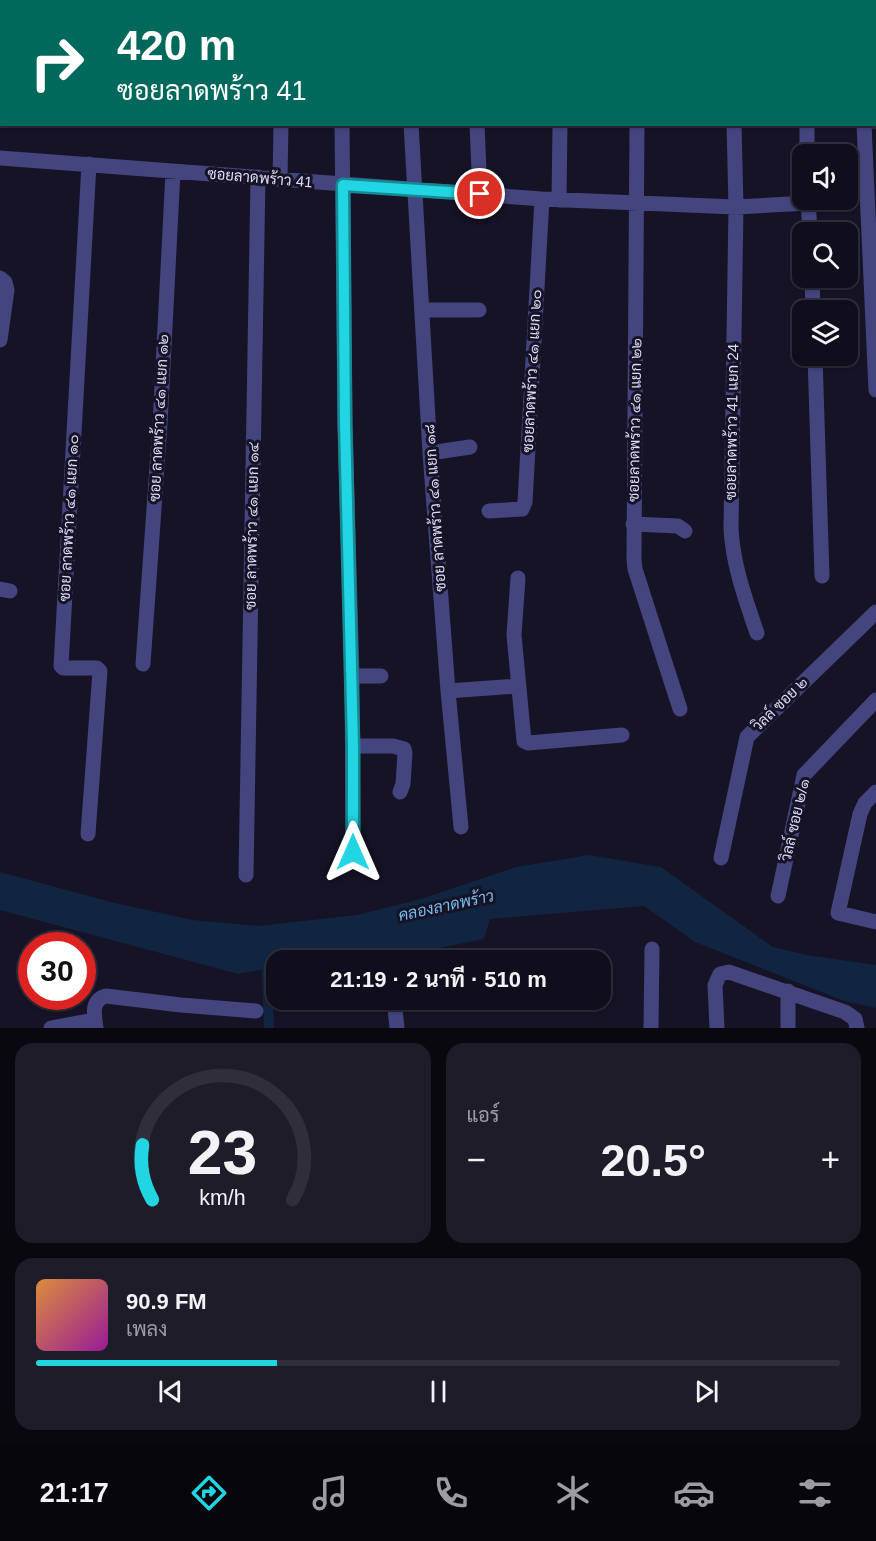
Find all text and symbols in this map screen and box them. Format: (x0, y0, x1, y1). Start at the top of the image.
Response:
text: 420 m (117, 22, 236, 69)
icon: right (18, 24, 96, 102)
text: ซอยลาดพร้าว 41 (117, 76, 307, 106)
map controls (792, 144, 858, 366)
button: sound (792, 144, 858, 210)
street label: ซอยลาดพร้าว 41 (207, 163, 313, 191)
pin (454, 168, 505, 219)
icon: arrive (463, 177, 496, 210)
button: search (792, 222, 858, 288)
street label: ซอยลาดพร้าว ๔๑ แยก ๒๐ (518, 289, 544, 453)
button: layers (792, 300, 858, 366)
street label: ซอย ลาดพร้าว ๔๑ แยก ๑๒ (145, 334, 171, 502)
street label: ซอยลาดพร้าว ๔๑ แยก ๒๒ (624, 338, 644, 502)
street label: ซอยลาดพร้าว 41 แยก 24 (721, 344, 741, 500)
street label: ซอย ลาดพร้าว ๔๑ แยก ๑๘ (419, 424, 449, 592)
street label: ซอย ลาดพร้าว ๔๑ แยก ๑๐ (55, 434, 81, 602)
street label: ซอย ลาดพร้าว ๔๑ แยก ๑๔ (241, 441, 261, 610)
street label: วิลล์ ซอย ๒ (747, 672, 811, 735)
street label: วิลล์ ซอย ๒/๑ (776, 777, 812, 863)
position arrow (321, 820, 385, 884)
water label: คลองลาดพร้าว (396, 884, 495, 924)
speed limit sign: 30 (18, 932, 96, 1010)
text: 21:19 · 2 นาที · 510 m (330, 967, 547, 992)
text: แอร์ (467, 1104, 500, 1126)
text: 23 (188, 1118, 257, 1187)
text: 20.5° (600, 1135, 706, 1186)
text: − (467, 1141, 486, 1178)
text: + (821, 1141, 840, 1178)
text: km/h (200, 1186, 246, 1210)
text: 90.9 FM (126, 1289, 207, 1314)
text: เพลง (126, 1318, 167, 1340)
icon: previous (154, 1375, 187, 1408)
icon: pause (422, 1375, 455, 1408)
icon: next (690, 1375, 723, 1408)
icon: directions (188, 1472, 230, 1514)
icon: music (309, 1472, 351, 1514)
icon: phone (430, 1472, 472, 1514)
icon: climate (552, 1472, 594, 1514)
icon: car (673, 1472, 715, 1514)
icon: filters (794, 1472, 836, 1514)
text: 21:17 (40, 1478, 109, 1508)

